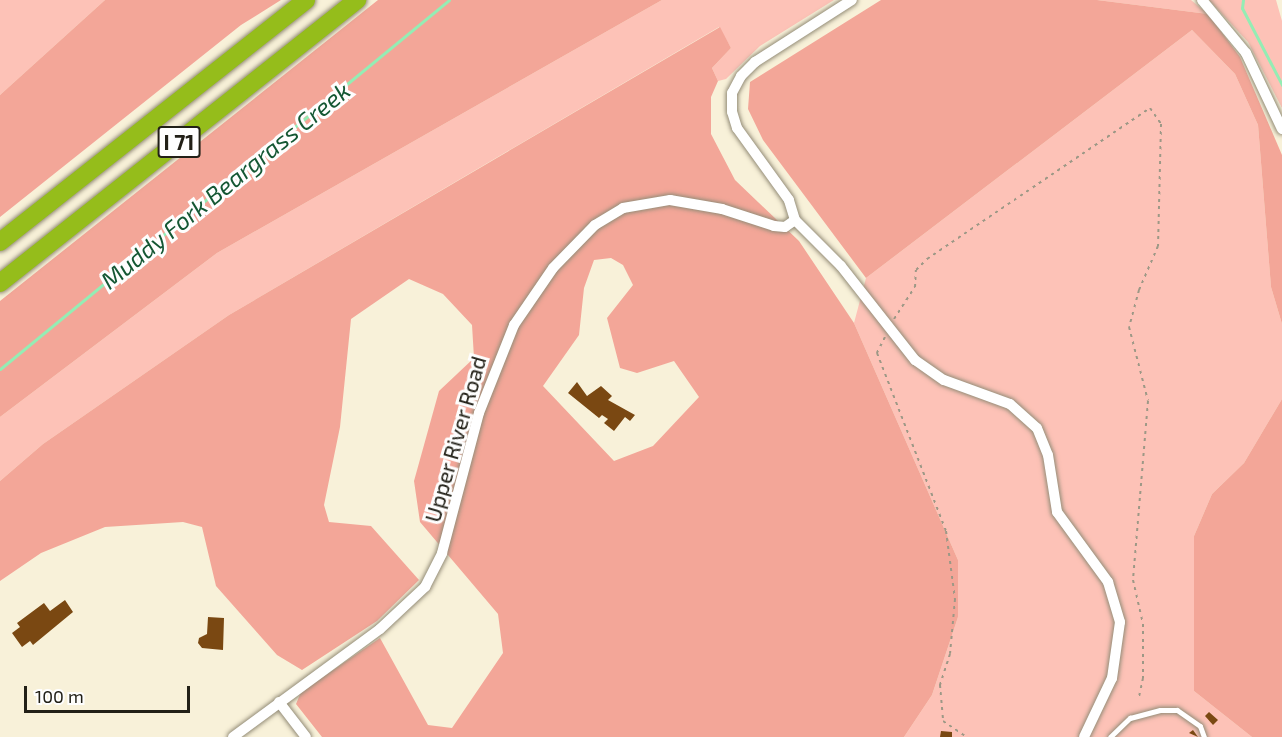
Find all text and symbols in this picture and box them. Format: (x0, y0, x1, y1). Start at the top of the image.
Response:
water label: Muddy Fork Beargrass Creek (95, 76, 355, 294)
road number: I 71 (156, 124, 201, 160)
street label: Upper River Road (419, 352, 491, 526)
scale bar (27, 674, 194, 712)
text: 100 m (35, 685, 84, 707)

